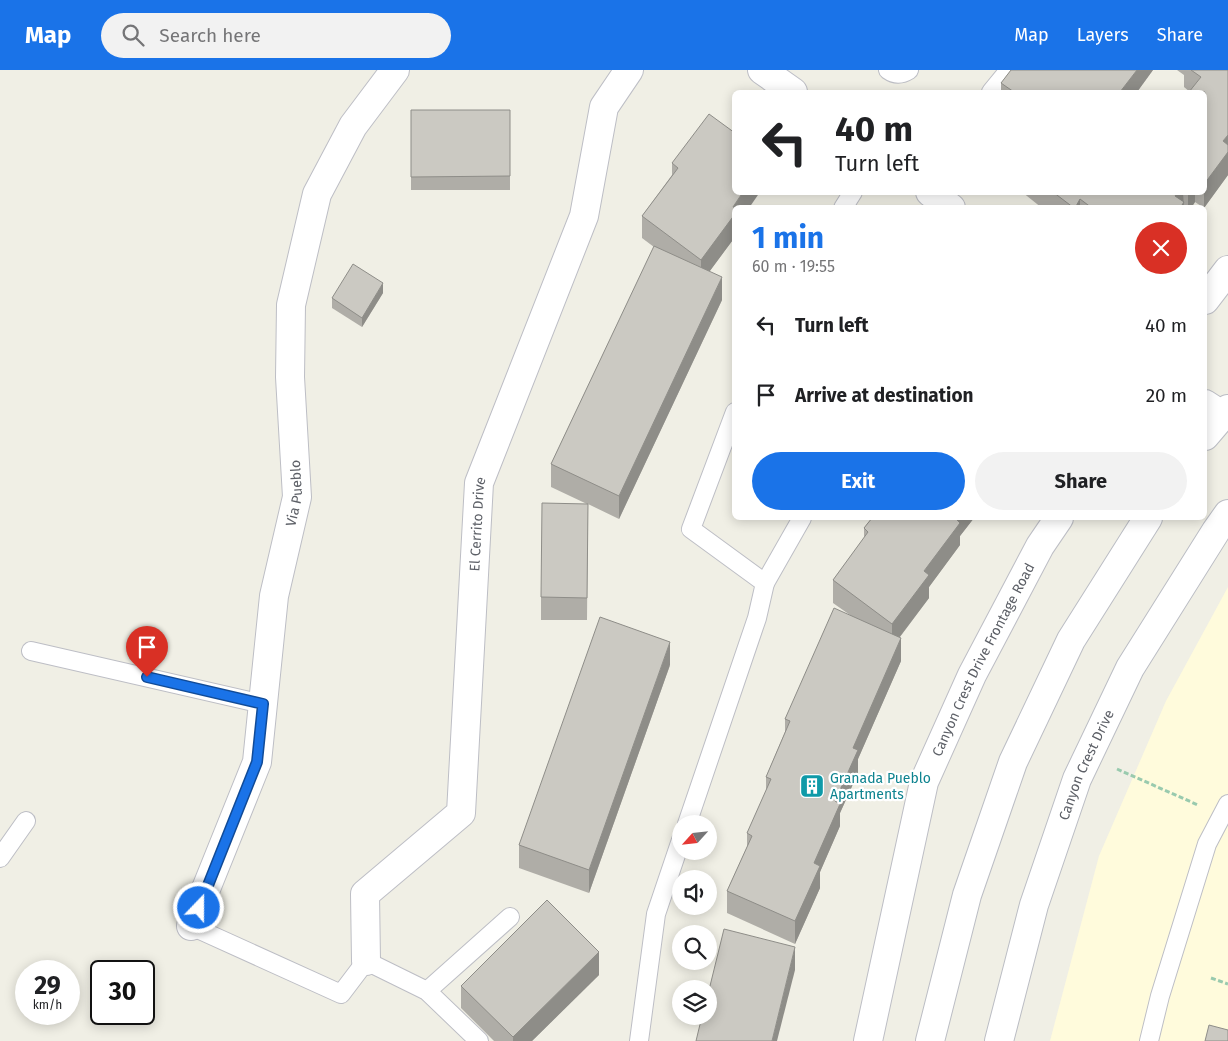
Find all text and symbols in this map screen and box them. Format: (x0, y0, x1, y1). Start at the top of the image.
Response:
search box (101, 13, 451, 58)
text: Map (25, 21, 71, 49)
icon: search (119, 21, 147, 49)
text: Search here (159, 24, 261, 47)
text: Map (1014, 24, 1049, 46)
text: Layers (1077, 24, 1129, 46)
text: Share (1157, 24, 1203, 46)
text: 40 m (835, 108, 913, 150)
icon: left (752, 110, 817, 175)
text: Turn left (835, 150, 919, 177)
text: 1 min (752, 220, 824, 256)
button: close (1135, 222, 1187, 274)
text: 60 m · 19:55 (752, 257, 835, 276)
icon: left (752, 311, 780, 339)
text: Turn left (795, 314, 869, 337)
text: 40 m (1145, 314, 1187, 337)
icon: arrive (752, 381, 780, 409)
text: Arrive at destination (795, 384, 974, 407)
text: 20 m (1146, 384, 1187, 407)
button: Exit (752, 452, 965, 510)
button: Share (975, 452, 1187, 510)
street label: Via Pueblo (282, 459, 306, 528)
street label: El Cerrito Drive (466, 474, 490, 572)
street label: Canyon Crest Drive Frontage Road (929, 560, 1038, 759)
pin (126, 626, 168, 677)
icon: arrive (133, 633, 161, 661)
street label: Canyon Crest Drive (1056, 707, 1118, 823)
place label: Granada Pueblo Apartments (830, 770, 931, 803)
building icon: Granada Pueblo Apartments (799, 773, 825, 799)
north arrow (672, 815, 718, 860)
map controls (672, 815, 717, 1025)
button: sound (672, 870, 717, 915)
position arrow (172, 881, 224, 933)
button: search (672, 925, 717, 970)
speed limit sign: 30 (90, 960, 155, 1025)
text: 29 (34, 971, 61, 1001)
button: layers (672, 980, 717, 1025)
text: km/h (33, 998, 62, 1012)

